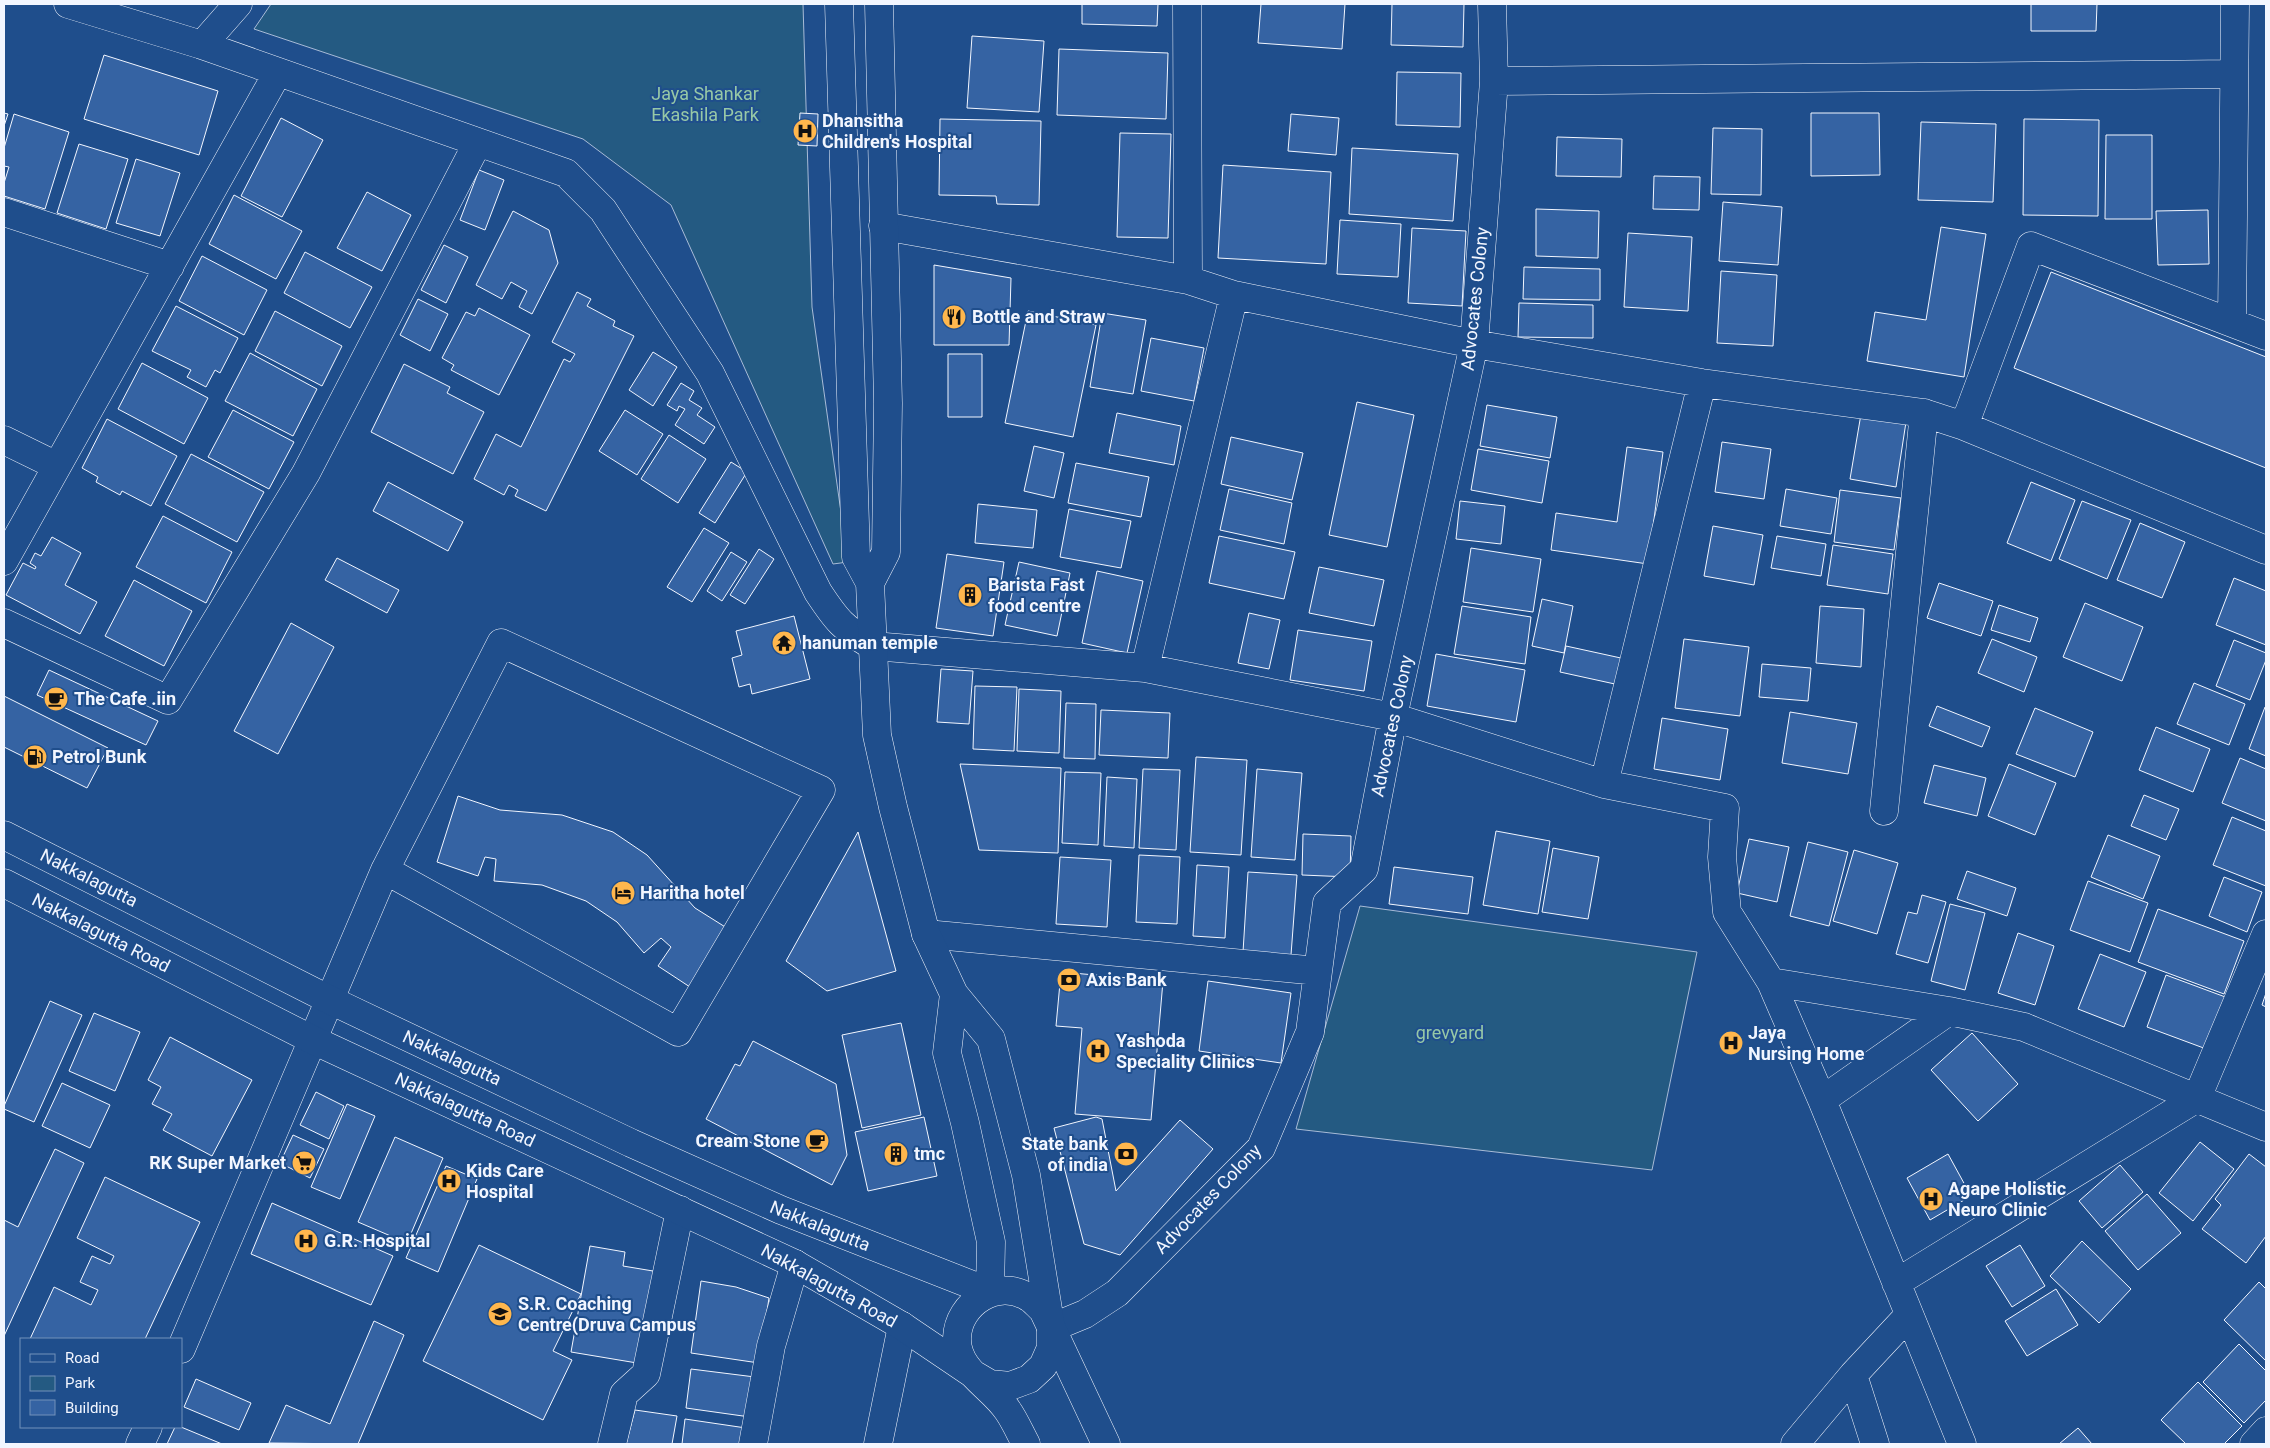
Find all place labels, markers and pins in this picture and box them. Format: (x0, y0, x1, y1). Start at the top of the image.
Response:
place label: Dhansitha Children's Hospital (822, 110, 972, 152)
hospital icon: Dhansitha Children's Hospital (792, 118, 818, 144)
restaurant icon: Bottle and Straw (941, 304, 967, 330)
place label: Bottle and Straw (972, 306, 1105, 327)
place label: Barista Fast food centre (988, 574, 1084, 616)
building icon: Barista Fast food centre (957, 582, 983, 608)
temple icon: hanuman temple (771, 630, 797, 656)
place label: hanuman temple (802, 632, 938, 653)
cafe icon: The Cafe .iin (43, 686, 69, 712)
place label: The Cafe .iin (74, 688, 176, 709)
fuel station icon: Petrol Bunk (22, 744, 48, 770)
place label: Petrol Bunk (52, 746, 147, 767)
hotel icon: Haritha hotel (610, 880, 636, 906)
place label: Haritha hotel (640, 882, 745, 903)
bank icon: Axis Bank (1056, 967, 1082, 993)
place label: Axis Bank (1086, 969, 1167, 990)
place label: Jaya Nursing Home (1748, 1022, 1865, 1064)
place label: Yashoda Speciality Clinics (1116, 1030, 1255, 1072)
hospital icon: Jaya Nursing Home (1718, 1030, 1744, 1056)
hospital icon: Yashoda Speciality Clinics (1085, 1038, 1111, 1064)
cafe icon: Cream Stone (804, 1128, 830, 1154)
place label: Cream Stone (695, 1130, 800, 1151)
place label: State bank of india (1021, 1133, 1108, 1175)
building icon: tmc (883, 1141, 909, 1167)
bank icon: State bank of india (1113, 1141, 1139, 1167)
place label: tmc (914, 1143, 945, 1164)
supermarket icon: RK Super Market (291, 1150, 317, 1176)
place label: RK Super Market (149, 1152, 286, 1173)
place label: Kids Care Hospital (466, 1160, 544, 1202)
hospital icon: Kids Care Hospital (436, 1168, 462, 1194)
place label: Agape Holistic Neuro Clinic (1948, 1178, 2066, 1220)
hospital icon: Agape Holistic Neuro Clinic (1918, 1186, 1944, 1212)
hospital icon: G.R. Hospital (293, 1228, 319, 1254)
place label: G.R. Hospital (324, 1230, 430, 1251)
place label: S.R. Coaching Centre(Druva Campus (518, 1293, 696, 1336)
school or university icon: S.R. Coaching Centre(Druva Campus (487, 1301, 513, 1327)

